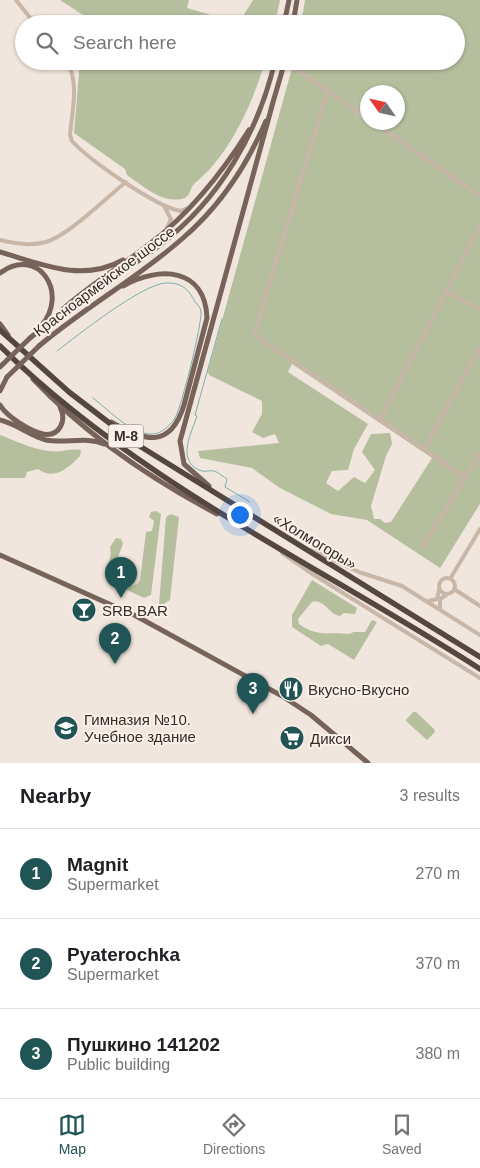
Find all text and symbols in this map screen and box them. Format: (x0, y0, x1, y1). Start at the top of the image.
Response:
search box (15, 15, 465, 70)
icon: search (33, 29, 61, 57)
text: Search here (73, 32, 177, 53)
north arrow (360, 85, 405, 130)
street label: Красноармейское шоссе (30, 222, 178, 340)
road number: М-8 (108, 424, 144, 448)
your location (227, 502, 253, 528)
street label: «Холмогоры» (270, 509, 360, 573)
pin: 1 (105, 557, 137, 598)
bar icon: SRB BAR (71, 597, 97, 623)
place label: SRB BAR (102, 602, 168, 619)
pin: 2 (99, 623, 131, 664)
pin: 3 (237, 673, 269, 714)
restaurant icon: Вкусно-Вкусно (278, 676, 304, 702)
place label: Вкусно-Вкусно (308, 681, 409, 698)
place label: Гимназия №10. Учебное здание (84, 711, 196, 745)
school or university icon: Гимназия №10. Учебное здание (53, 715, 79, 741)
supermarket icon: Дикси (279, 725, 305, 751)
place label: Дикси (310, 730, 351, 747)
text: Nearby (20, 784, 91, 807)
text: 3 results (400, 787, 460, 804)
text: Magnit (67, 854, 128, 875)
text: 1 (32, 865, 40, 882)
text: 270 m (416, 865, 460, 882)
text: Supermarket (67, 876, 159, 893)
text: Pyaterochka (67, 944, 180, 965)
text: 2 (32, 955, 40, 972)
text: 370 m (416, 955, 460, 972)
text: Supermarket (67, 966, 159, 983)
text: Пушкино 141202 (67, 1034, 220, 1055)
text: 3 (32, 1045, 40, 1062)
text: 380 m (416, 1045, 460, 1062)
text: Public building (67, 1056, 170, 1073)
tab: Map (58, 1111, 86, 1157)
tab: Directions (203, 1111, 265, 1157)
tab: Saved (382, 1111, 422, 1157)

